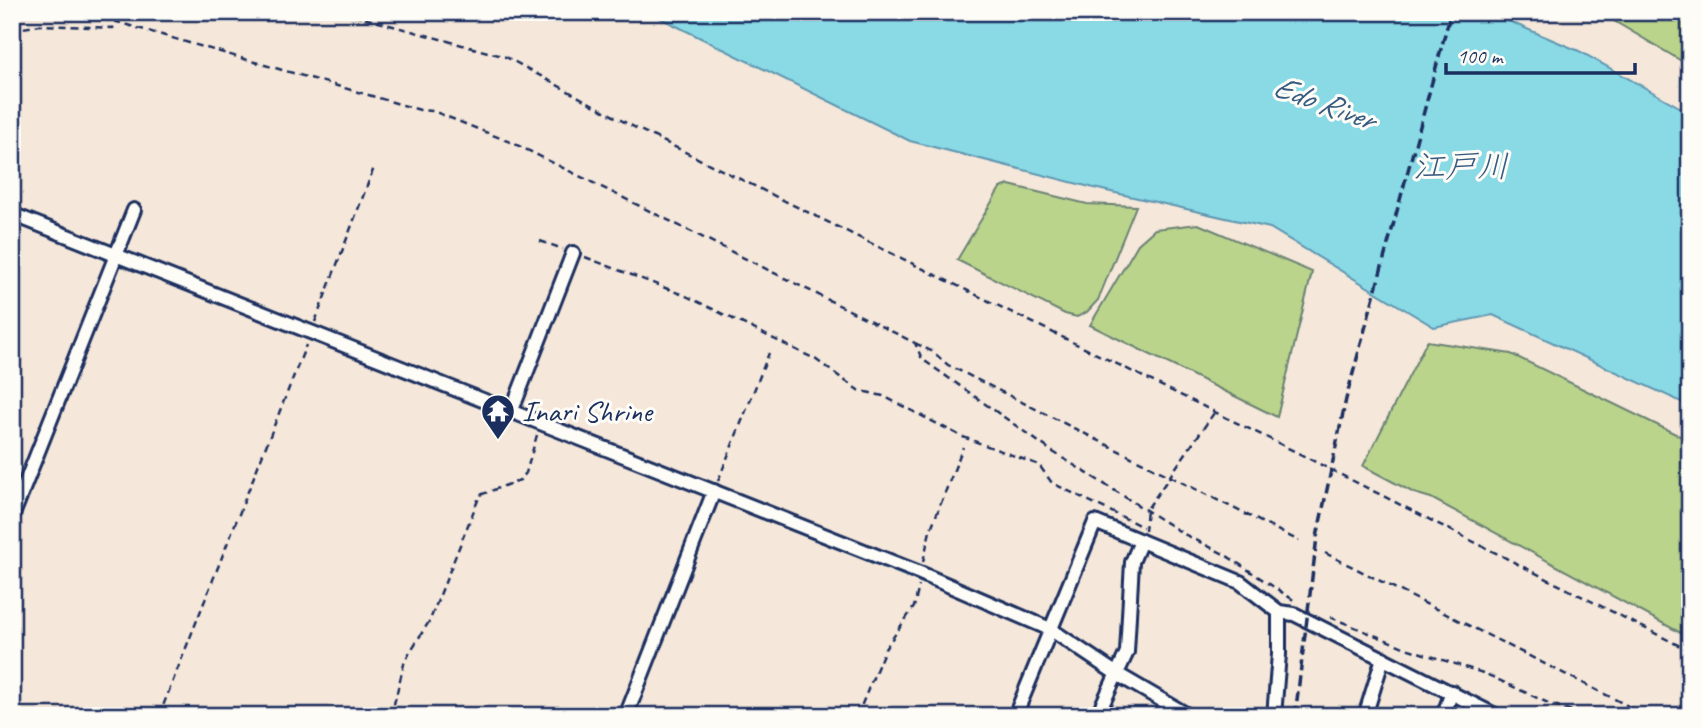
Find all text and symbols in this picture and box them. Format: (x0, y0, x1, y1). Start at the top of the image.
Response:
scale bar (1446, 32, 1636, 76)
text: 100 m (1457, 43, 1504, 69)
water label: Edo River (1268, 65, 1385, 141)
water label: 江戸川 (1413, 146, 1509, 187)
temple icon: Inari Shrine (479, 392, 517, 441)
place label: Inari Shrine (522, 392, 654, 430)

